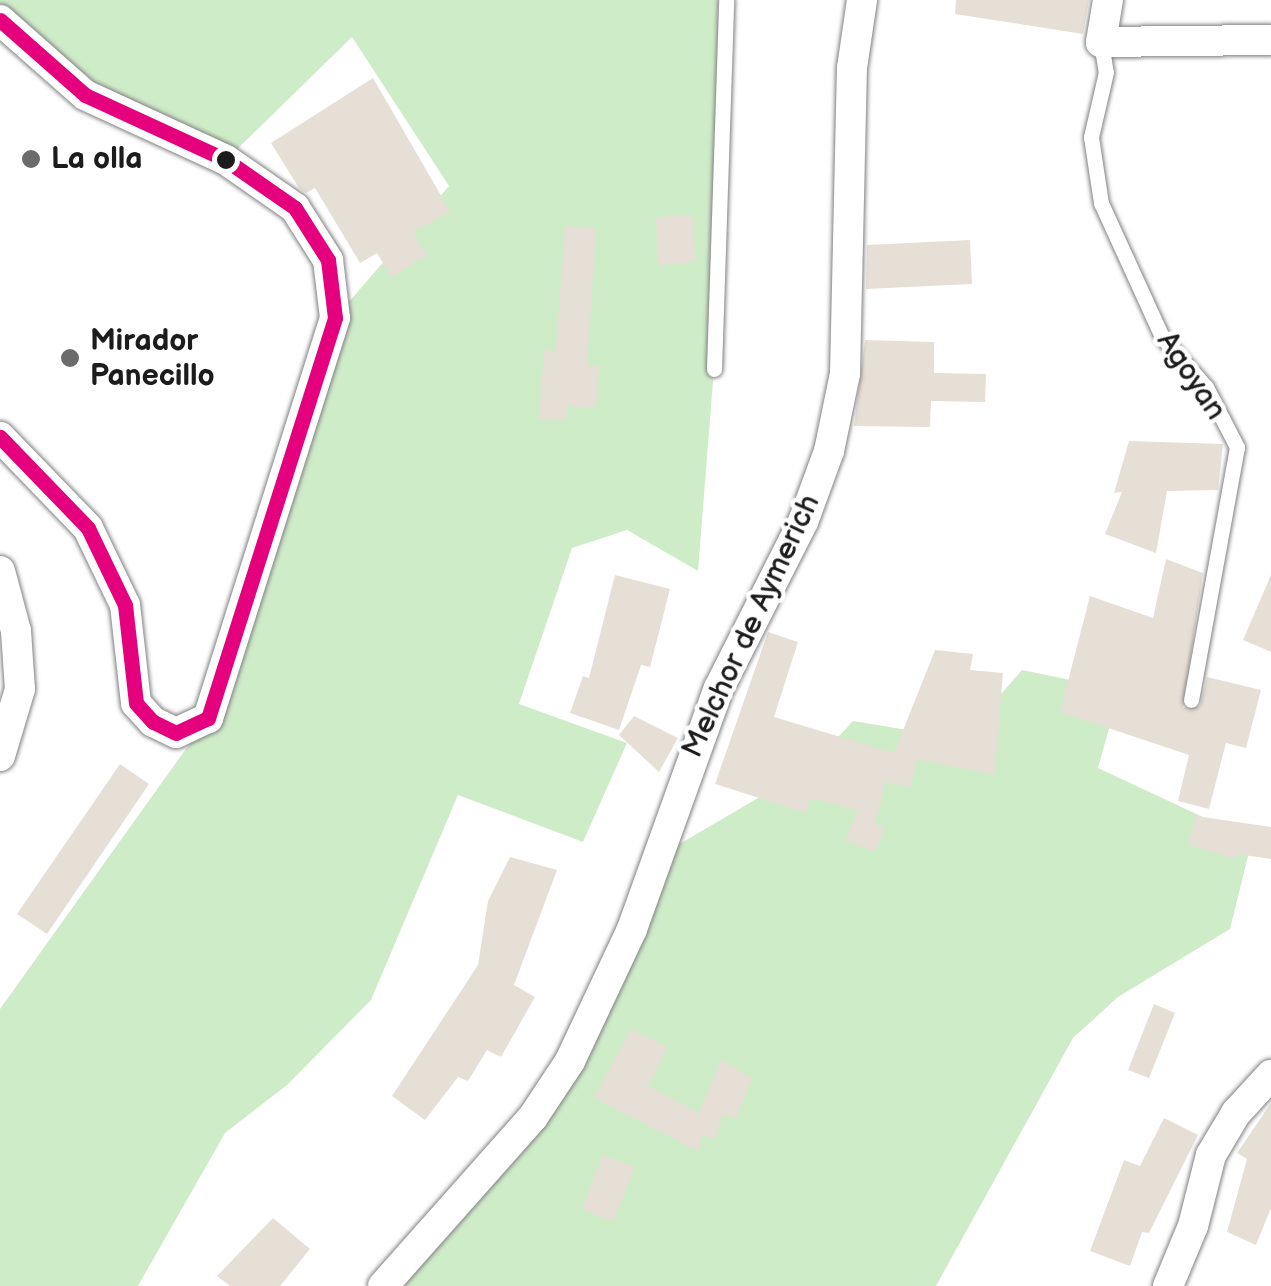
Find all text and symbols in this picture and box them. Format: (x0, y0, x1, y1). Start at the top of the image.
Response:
place label: La olla (51, 141, 142, 177)
marker: La olla (20, 148, 42, 170)
unlabelled marker (216, 150, 236, 170)
place label: Mirador Panecillo (90, 323, 215, 394)
street label: Agoyan (1149, 325, 1233, 427)
marker: Mirador Panecillo (59, 347, 81, 369)
street label: Melchor de Aymerich (674, 489, 828, 763)

